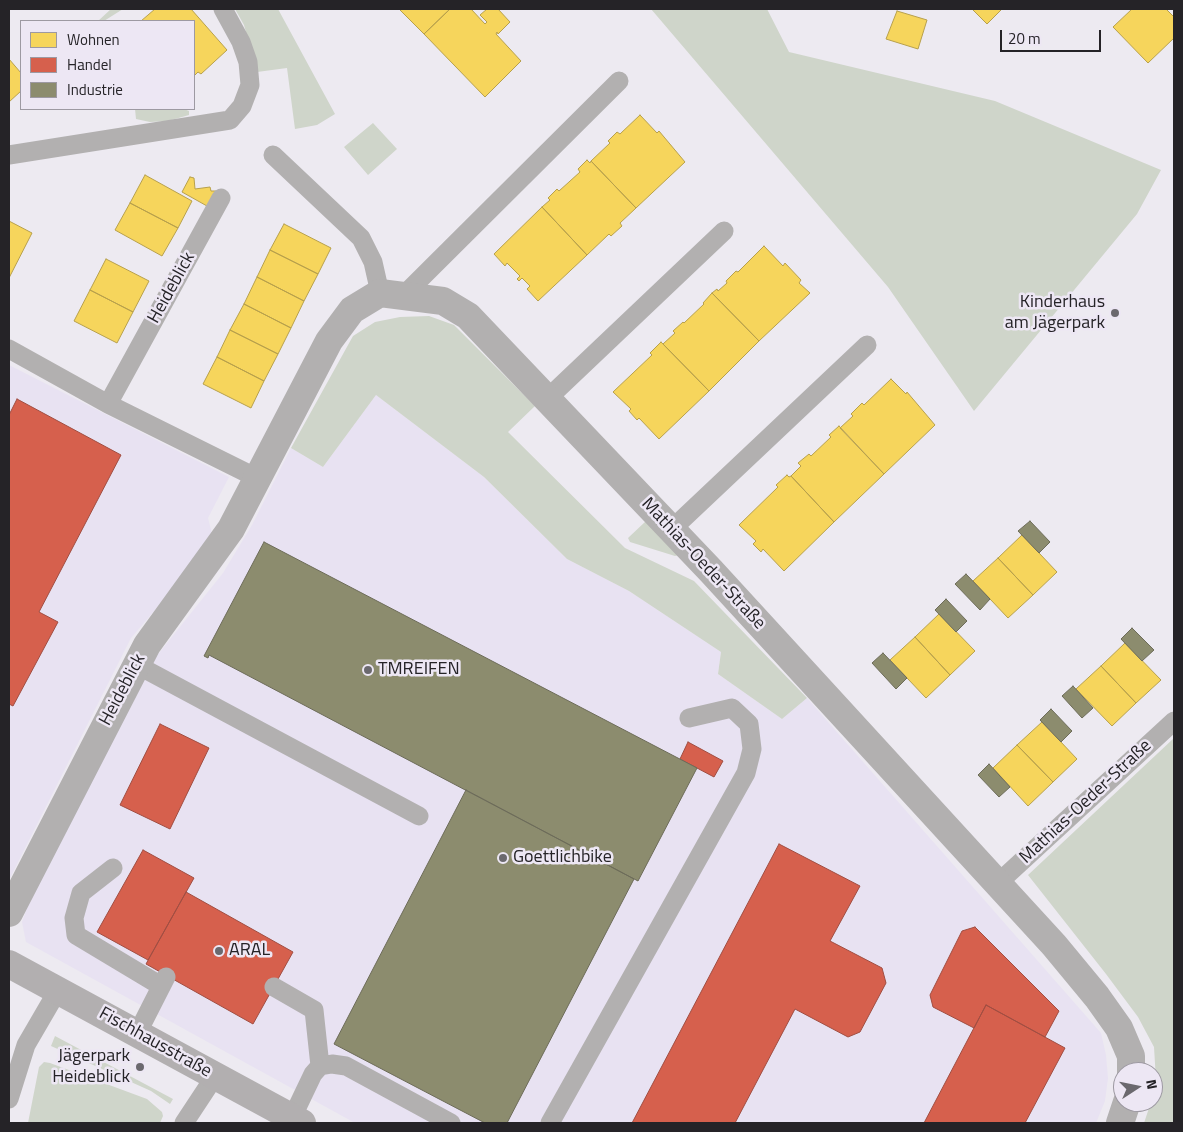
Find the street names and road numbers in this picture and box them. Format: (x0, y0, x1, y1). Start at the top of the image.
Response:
street label: Heideblick (144, 249, 200, 327)
street label: Mathias-Oeder-Straße (636, 494, 770, 634)
street label: Heideblick (95, 651, 151, 729)
street label: Mathias-Oeder-Straße (1016, 735, 1156, 869)
street label: Fischhausstraße (95, 1003, 215, 1083)

